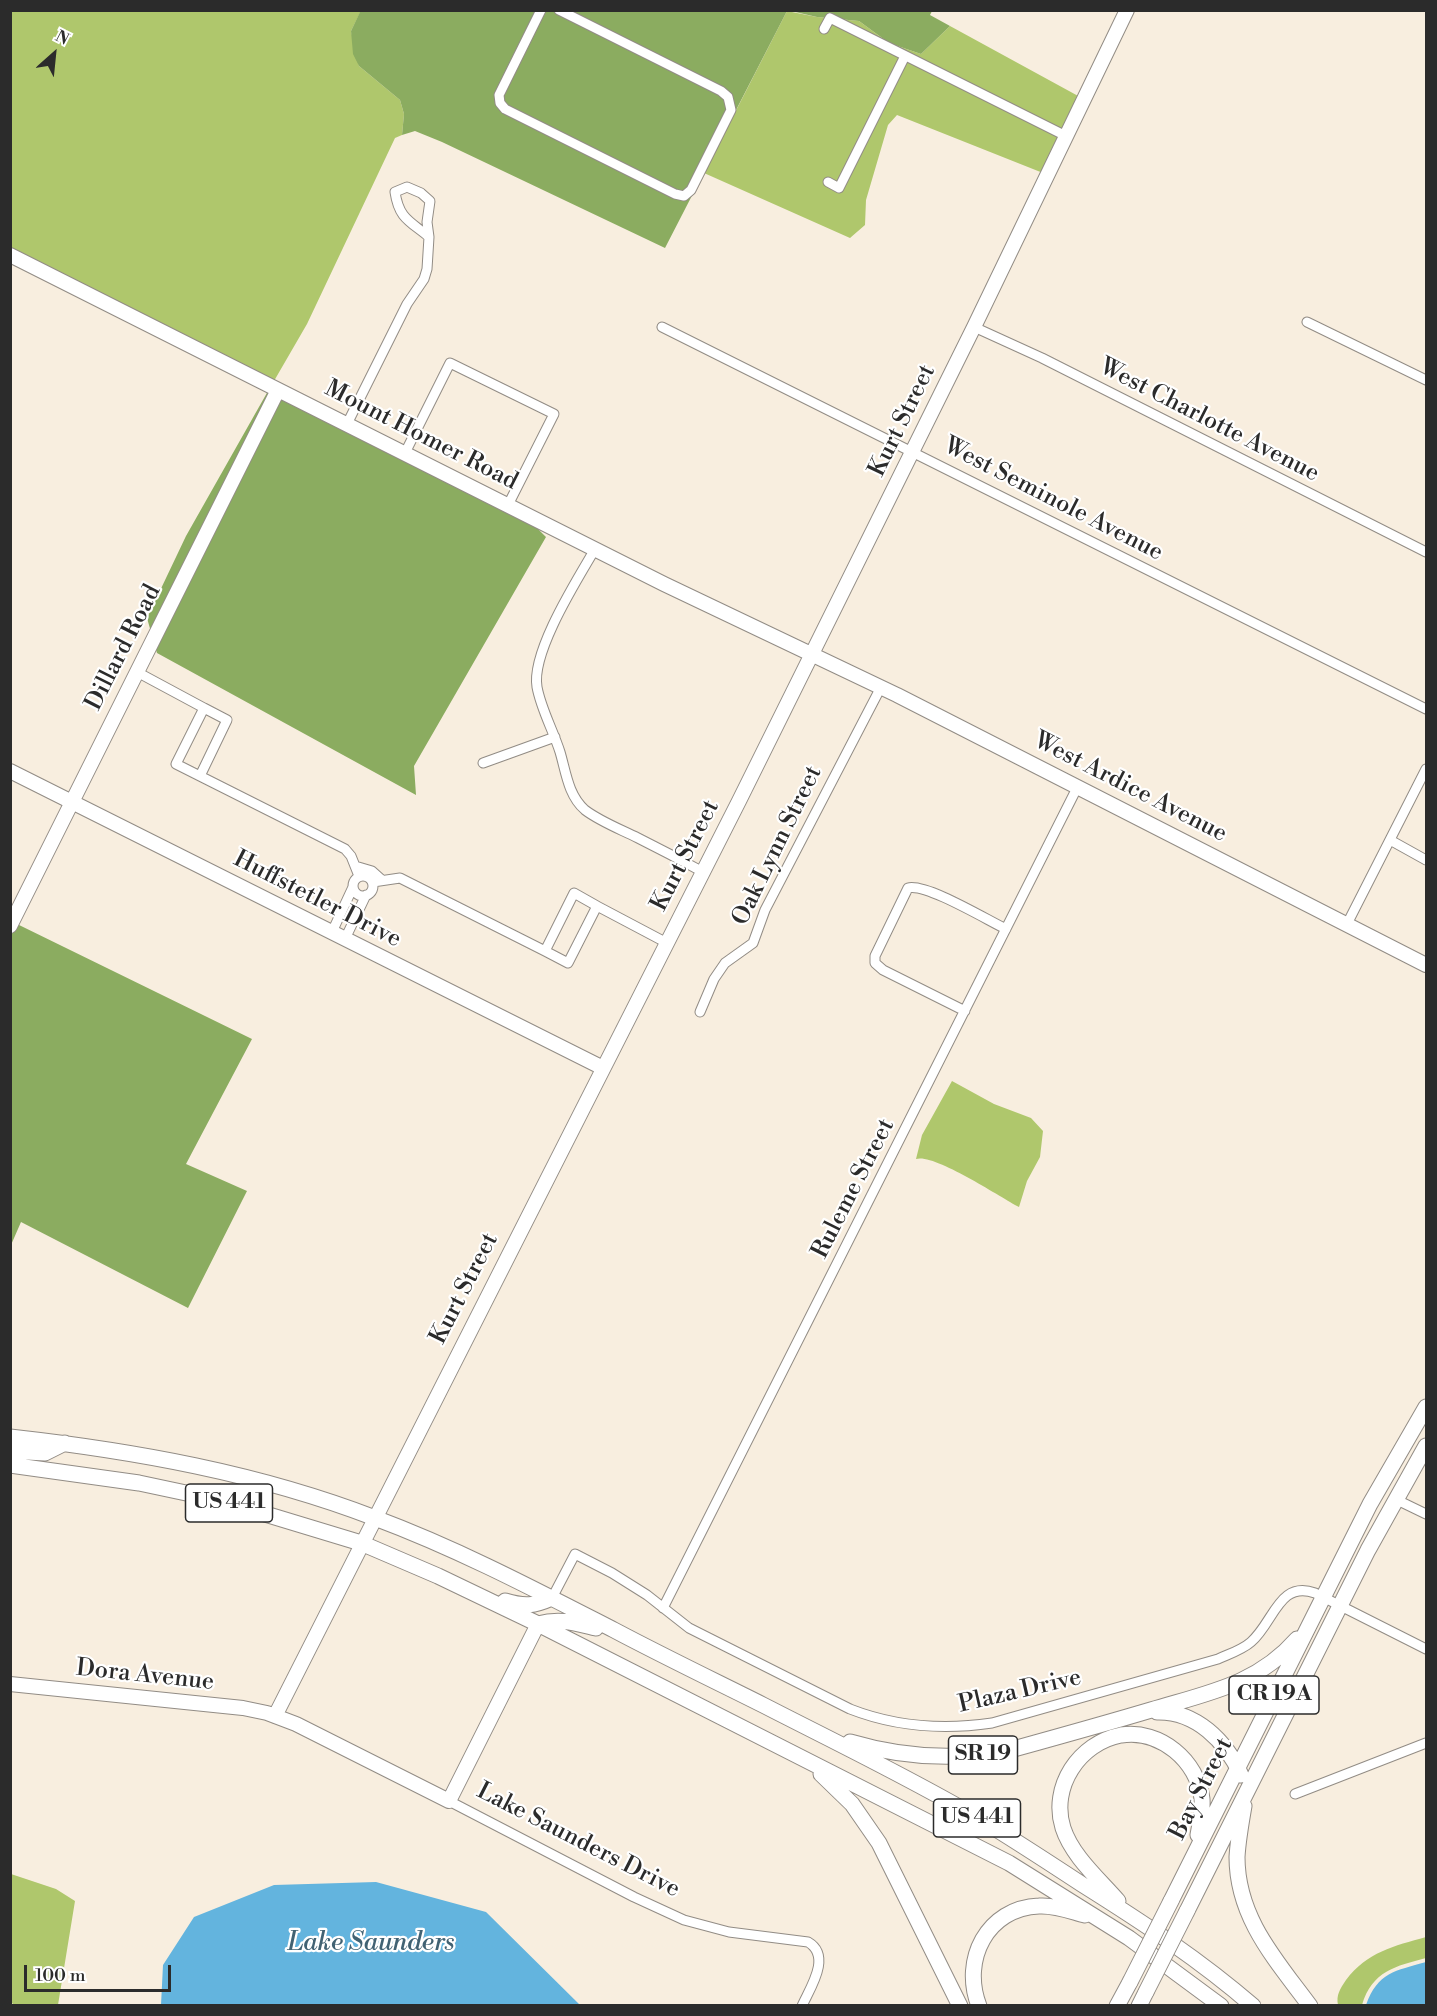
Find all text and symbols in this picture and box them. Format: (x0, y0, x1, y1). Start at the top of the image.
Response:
north arrow (24, 24, 84, 84)
text: N (52, 26, 72, 50)
street label: West Charlotte Avenue (1094, 353, 1324, 489)
street label: Kurt Street (863, 360, 943, 482)
street label: Mount Homer Road (320, 375, 522, 497)
street label: West Seminole Avenue (938, 432, 1168, 568)
street label: Dillard Road (80, 580, 168, 716)
street label: West Ardice Avenue (1029, 727, 1231, 849)
street label: Oak Lynn Street (727, 761, 829, 931)
street label: Kurt Street (646, 795, 726, 917)
street label: Huffstetler Drive (228, 845, 406, 955)
street label: Ruleme Street (806, 1114, 902, 1264)
street label: Kurt Street (425, 1228, 505, 1350)
road number: US 441 (186, 1484, 272, 1522)
street label: Dora Avenue (75, 1654, 215, 1698)
street label: Plaza Drive (956, 1664, 1084, 1720)
road number: CR 19A (1229, 1676, 1319, 1714)
street label: Bay Street (1164, 1733, 1240, 1845)
road number: SR 19 (948, 1736, 1018, 1774)
street label: Lake Saunders Drive (472, 1777, 684, 1905)
road number: US 441 (934, 1799, 1020, 1837)
water label: Lake Saunders (288, 1928, 454, 1960)
scale bar (27, 1953, 174, 1991)
text: 100 m (35, 1964, 86, 1987)

